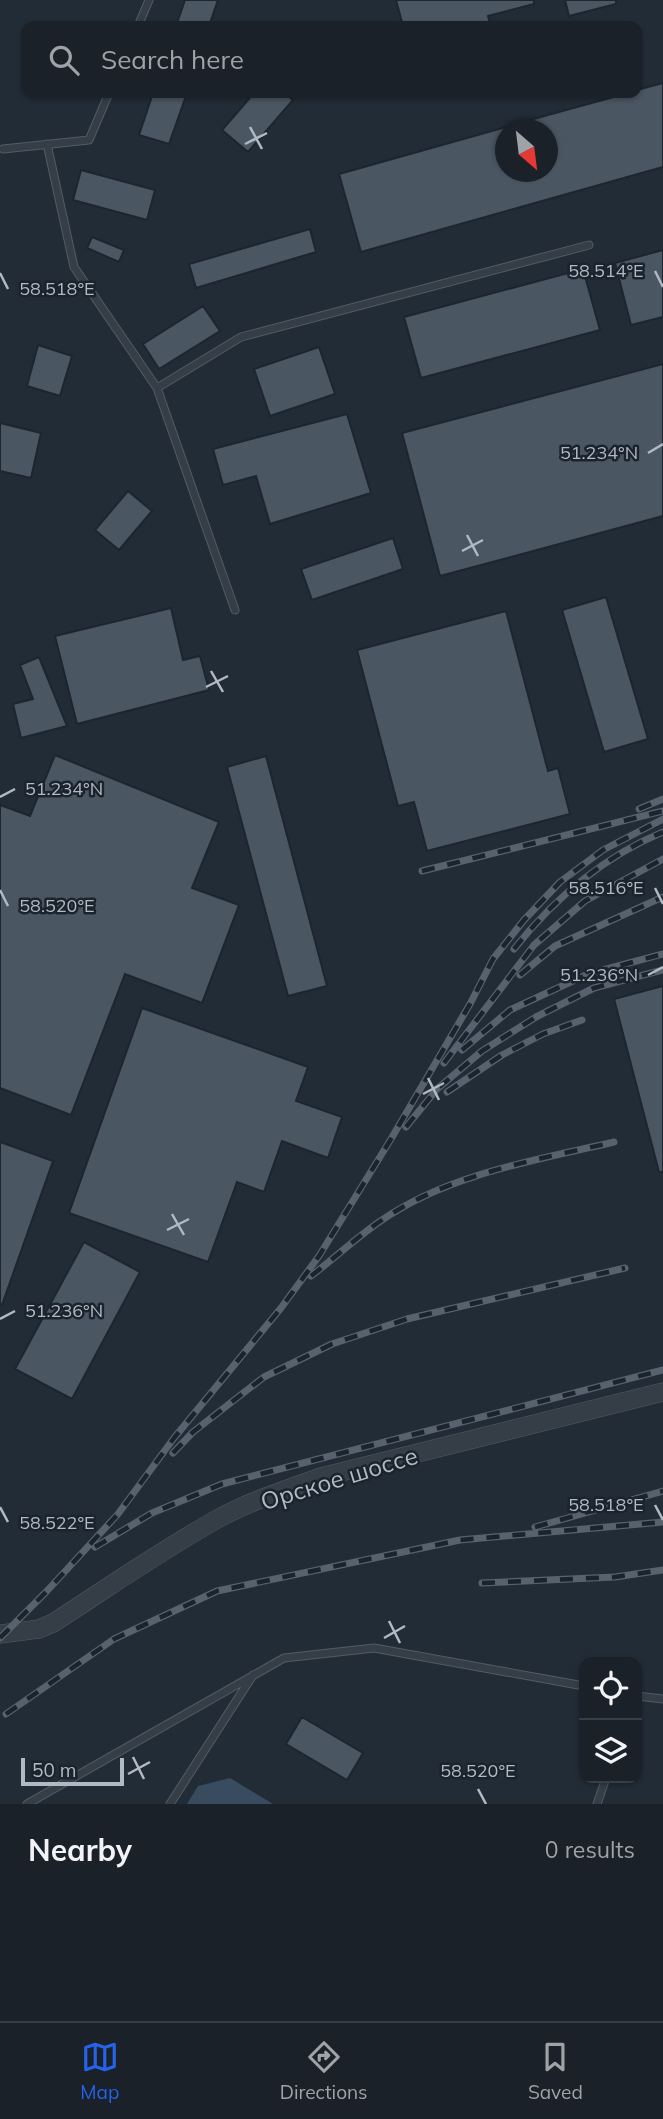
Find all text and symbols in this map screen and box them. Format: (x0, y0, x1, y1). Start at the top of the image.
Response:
search box (21, 21, 642, 98)
icon: search (45, 41, 83, 79)
text: Search here (101, 43, 244, 76)
north arrow (495, 119, 558, 182)
text: 58.514°E (568, 259, 644, 282)
text: 58.518°E (19, 277, 95, 300)
text: 51.234°N (560, 441, 638, 464)
text: 51.234°N (25, 777, 103, 800)
text: 58.516°E (568, 876, 644, 899)
text: 58.520°E (19, 894, 95, 917)
text: 51.236°N (560, 963, 638, 986)
text: 51.236°N (25, 1299, 103, 1322)
street label: Орское шоссе (257, 1440, 421, 1516)
text: 58.518°E (568, 1493, 644, 1516)
text: 58.522°E (19, 1511, 95, 1534)
map controls (579, 1657, 642, 1783)
button: locate (579, 1657, 642, 1720)
button: layers (579, 1720, 642, 1783)
scale bar (21, 1755, 124, 1787)
text: 50 m (32, 1758, 76, 1782)
text: 58.520°E (440, 1759, 516, 1782)
text: Nearby (28, 1831, 132, 1869)
text: 0 results (545, 1835, 635, 1864)
tab: Map (80, 2038, 119, 2104)
tab: Directions (280, 2038, 368, 2104)
tab: Saved (528, 2038, 583, 2104)

